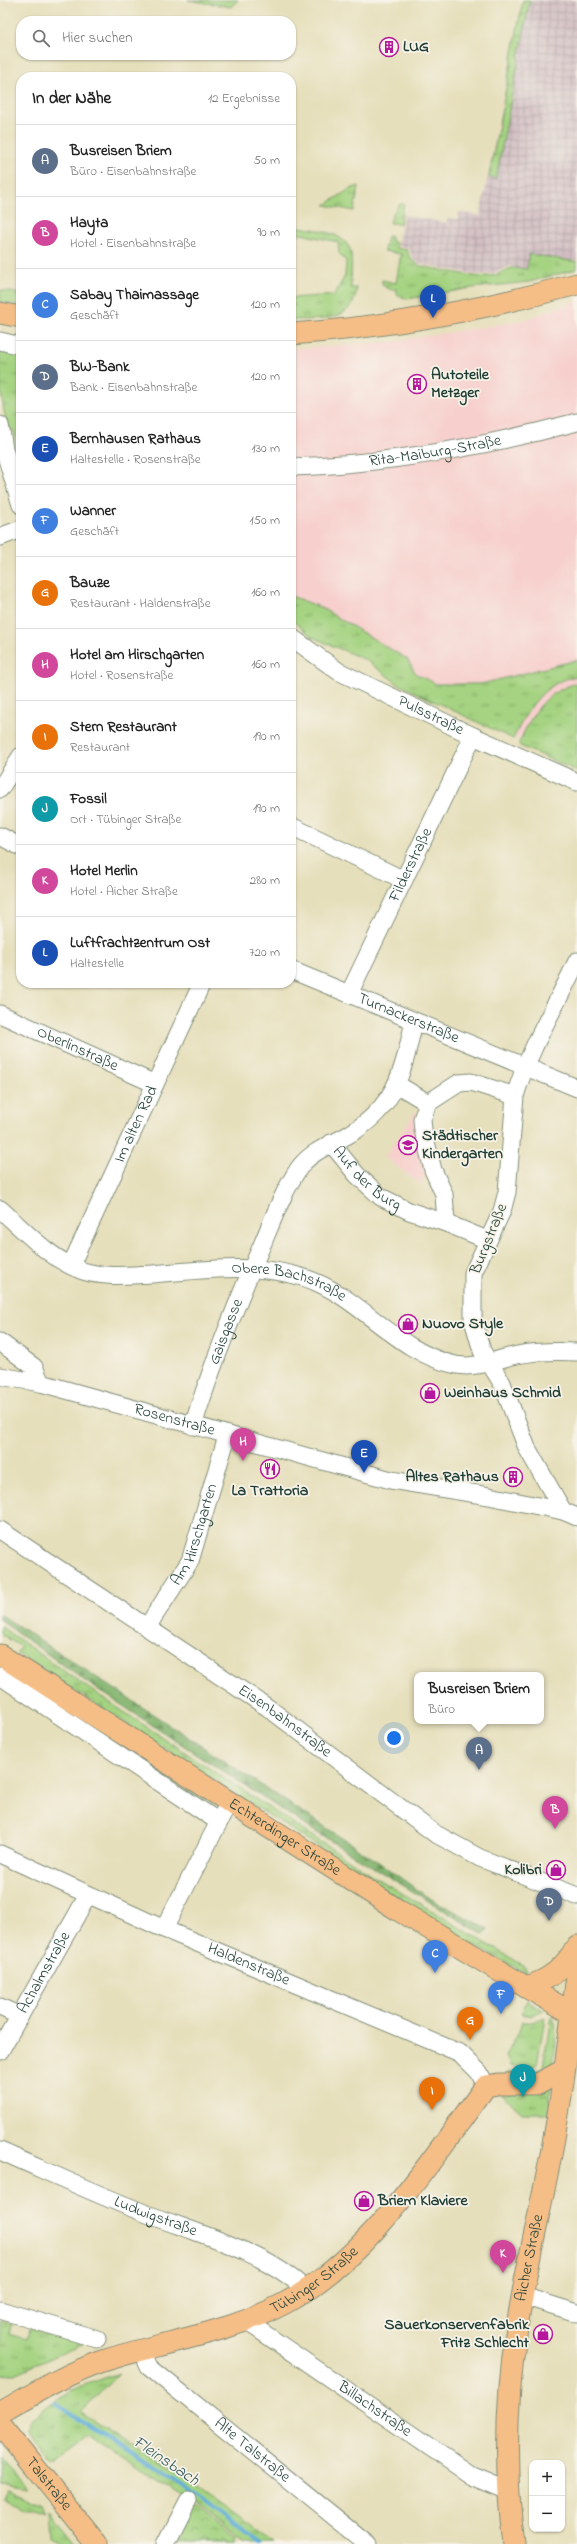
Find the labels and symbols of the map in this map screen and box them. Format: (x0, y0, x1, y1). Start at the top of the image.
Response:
place label: LUG (403, 35, 429, 59)
building icon: LUG (378, 36, 400, 58)
pin: L (420, 285, 446, 318)
place label: Autoteile Metzger (431, 363, 490, 406)
building icon: Autoteile Metzger (406, 373, 428, 395)
street label: Rita-Maiburg-Straße (368, 428, 504, 474)
street label: Pulsstraße (394, 689, 469, 742)
street label: Filderstraße (382, 823, 439, 907)
street label: Turnackerstraße (354, 987, 464, 1050)
street label: Oberlinstraße (33, 1020, 123, 1078)
street label: Im alten Rad (108, 1082, 165, 1167)
place label: Städtischer Kindergarten (422, 1124, 503, 1167)
school or university icon: Städtischer Kindergarten (397, 1134, 419, 1156)
street label: Auf der Burg (326, 1141, 405, 1217)
street label: Burgstraße (464, 1199, 514, 1279)
street label: Obere Bachstraße (231, 1256, 352, 1309)
street label: Gaisgasse (203, 1294, 250, 1368)
place label: Nuovo Style (422, 1312, 504, 1337)
shop icon: Nuovo Style (397, 1313, 419, 1335)
place label: Weinhaus Schmid (444, 1381, 561, 1405)
shop icon: Weinhaus Schmid (419, 1382, 441, 1404)
street label: Rosenstraße (131, 1397, 218, 1443)
pin: H (230, 1428, 256, 1461)
pin: E (351, 1440, 377, 1473)
restaurant icon: La Trattoria (259, 1458, 281, 1480)
place label: Altes Rathaus (405, 1465, 499, 1489)
building icon: Altes Rathaus (502, 1466, 524, 1488)
place label: La Trattoria (232, 1479, 309, 1503)
street label: Am Hirschgarten (165, 1481, 224, 1591)
street label: Eisenbahnstraße (233, 1679, 337, 1764)
your location (384, 1728, 404, 1748)
pin: A (466, 1737, 492, 1770)
street label: Echterdinger Straße (223, 1792, 346, 1883)
pin: B (542, 1796, 568, 1829)
place label: Kolibri (505, 1858, 542, 1882)
shop icon: Kolibri (545, 1859, 567, 1881)
pin: D (536, 1888, 562, 1921)
street label: Achalmstraße (11, 1926, 77, 2018)
street label: Haldenstraße (204, 1936, 294, 1993)
pin: C (422, 1940, 448, 1973)
pin: F (488, 1981, 514, 2014)
pin: G (457, 2007, 483, 2040)
pin: J (510, 2064, 536, 2097)
pin: I (419, 2077, 445, 2110)
place label: Briem Klaviere (377, 2189, 468, 2213)
street label: Ludwigstraße (110, 2190, 201, 2243)
shop icon: Briem Klaviere (353, 2190, 375, 2212)
street label: Aicher Straße (509, 2211, 551, 2303)
street label: Tübinger Straße (266, 2240, 365, 2321)
pin: K (490, 2240, 516, 2273)
place label: Sauerkonservenfabrik Fritz Schlecht (384, 2313, 530, 2355)
shop icon: Sauerkonservenfabrik Fritz Schlecht (532, 2323, 554, 2345)
street label: Billachstraße (332, 2375, 417, 2444)
street label: Alte Talstraße (209, 2412, 296, 2489)
water label: Fleinsbach (128, 2430, 205, 2493)
street label: Talstraße (19, 2452, 78, 2517)

